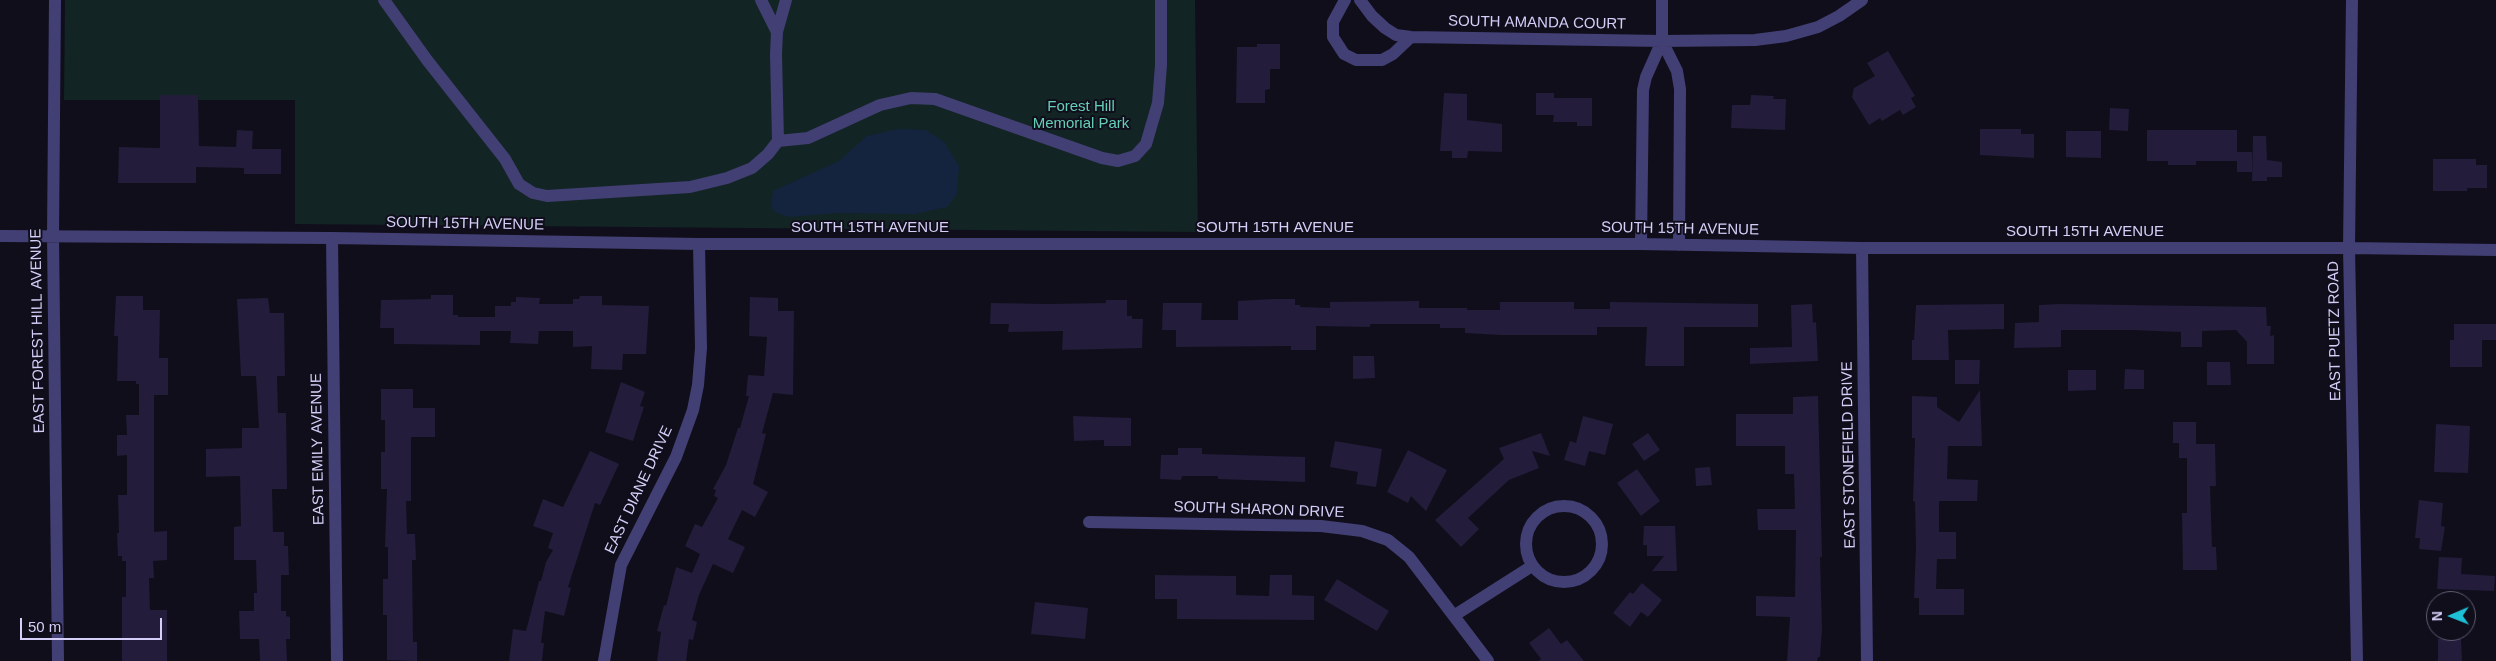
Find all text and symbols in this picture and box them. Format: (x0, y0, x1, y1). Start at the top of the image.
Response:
street label: SOUTH AMANDA COURT (1448, 12, 1626, 34)
park label: Forest Hill Memorial Park (1033, 98, 1129, 133)
street label: SOUTH 15TH AVENUE (386, 214, 544, 234)
street label: SOUTH 15TH AVENUE (791, 219, 949, 237)
street label: SOUTH 15TH AVENUE (1196, 219, 1354, 237)
street label: SOUTH 15TH AVENUE (1601, 219, 1759, 239)
street label: SOUTH 15TH AVENUE (2006, 223, 2164, 241)
street label: EAST FOREST HILL AVENUE (27, 228, 49, 434)
street label: EAST PUETZ ROAD (2325, 261, 2345, 401)
street label: EAST STONEFIELD DRIVE (1838, 361, 1860, 549)
street label: EAST EMILY AVENUE (308, 373, 328, 525)
street label: EAST DIANE DRIVE (601, 423, 677, 557)
street label: SOUTH SHARON DRIVE (1173, 498, 1345, 522)
north arrow (2426, 591, 2476, 641)
scale bar (22, 608, 165, 640)
text: N (2429, 611, 2445, 621)
text: 50 m (28, 618, 61, 635)

